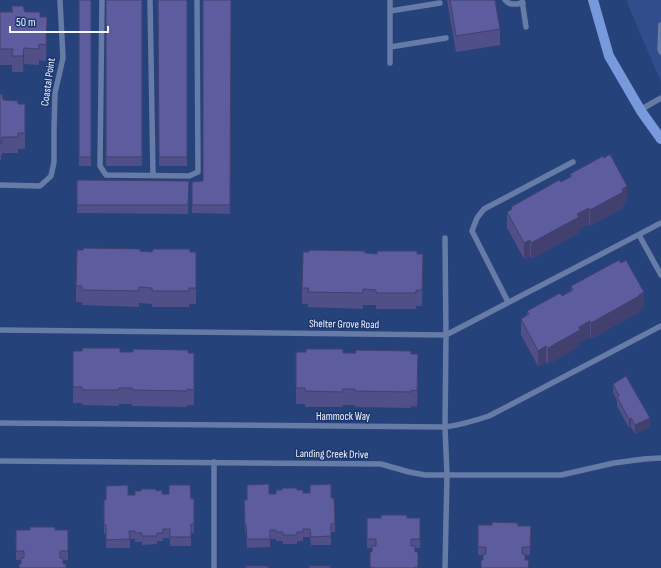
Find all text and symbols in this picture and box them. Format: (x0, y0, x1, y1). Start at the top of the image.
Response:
scale bar (10, 8, 108, 34)
text: 50 m (16, 15, 36, 30)
street label: Coastal Point (38, 56, 58, 107)
street label: Shelter Grove Road (309, 317, 380, 331)
street label: Hammock Way (316, 410, 371, 423)
street label: Landing Creek Drive (296, 447, 368, 461)

